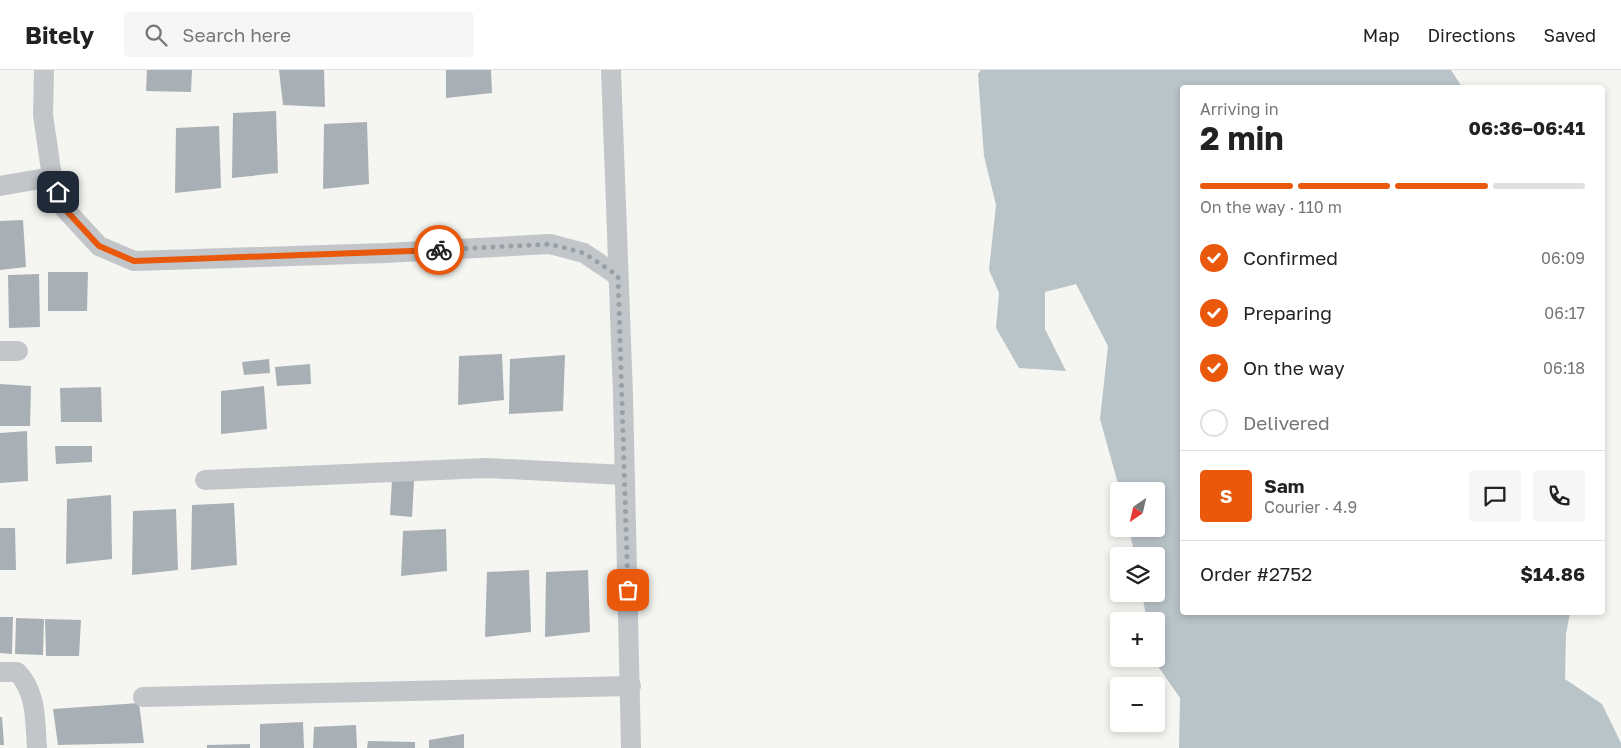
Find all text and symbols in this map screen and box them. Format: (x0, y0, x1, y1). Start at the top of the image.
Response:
search box (124, 12, 474, 57)
text: Bitely (25, 20, 94, 49)
icon: search (142, 21, 170, 49)
text: Search here (182, 23, 291, 46)
text: Map (1363, 24, 1399, 46)
text: Directions (1427, 24, 1515, 46)
text: Saved (1543, 24, 1596, 46)
text: Arriving in (1200, 99, 1279, 119)
text: 06:36–06:41 (1469, 116, 1585, 139)
text: 2 min (1200, 119, 1284, 157)
pin (37, 171, 79, 213)
icon: home (44, 178, 72, 206)
text: On the way · 110 m (1200, 197, 1342, 217)
courier (414, 225, 464, 275)
icon: bike (425, 236, 453, 264)
icon: check (1200, 244, 1228, 272)
text: Confirmed (1243, 246, 1338, 269)
text: 06:09 (1541, 248, 1585, 268)
icon: check (1200, 299, 1228, 327)
text: Preparing (1243, 301, 1332, 324)
text: 06:17 (1544, 303, 1585, 323)
icon: check (1200, 354, 1228, 382)
text: On the way (1243, 356, 1345, 379)
text: 06:18 (1543, 358, 1585, 378)
text: Delivered (1243, 411, 1330, 434)
button: chat (1469, 470, 1521, 522)
button: phone (1533, 470, 1585, 522)
text: Sam (1264, 474, 1304, 497)
north arrow (1110, 482, 1165, 538)
map controls (1110, 482, 1165, 732)
text: S (1220, 484, 1232, 507)
text: Courier · 4.9 (1264, 497, 1357, 517)
button: layers (1110, 547, 1165, 602)
text: Order #2752 (1200, 562, 1312, 585)
text: $14.86 (1520, 562, 1585, 585)
pin (607, 569, 649, 611)
icon: bag (614, 576, 642, 604)
button: + (1110, 612, 1165, 667)
button: − (1110, 677, 1165, 732)

